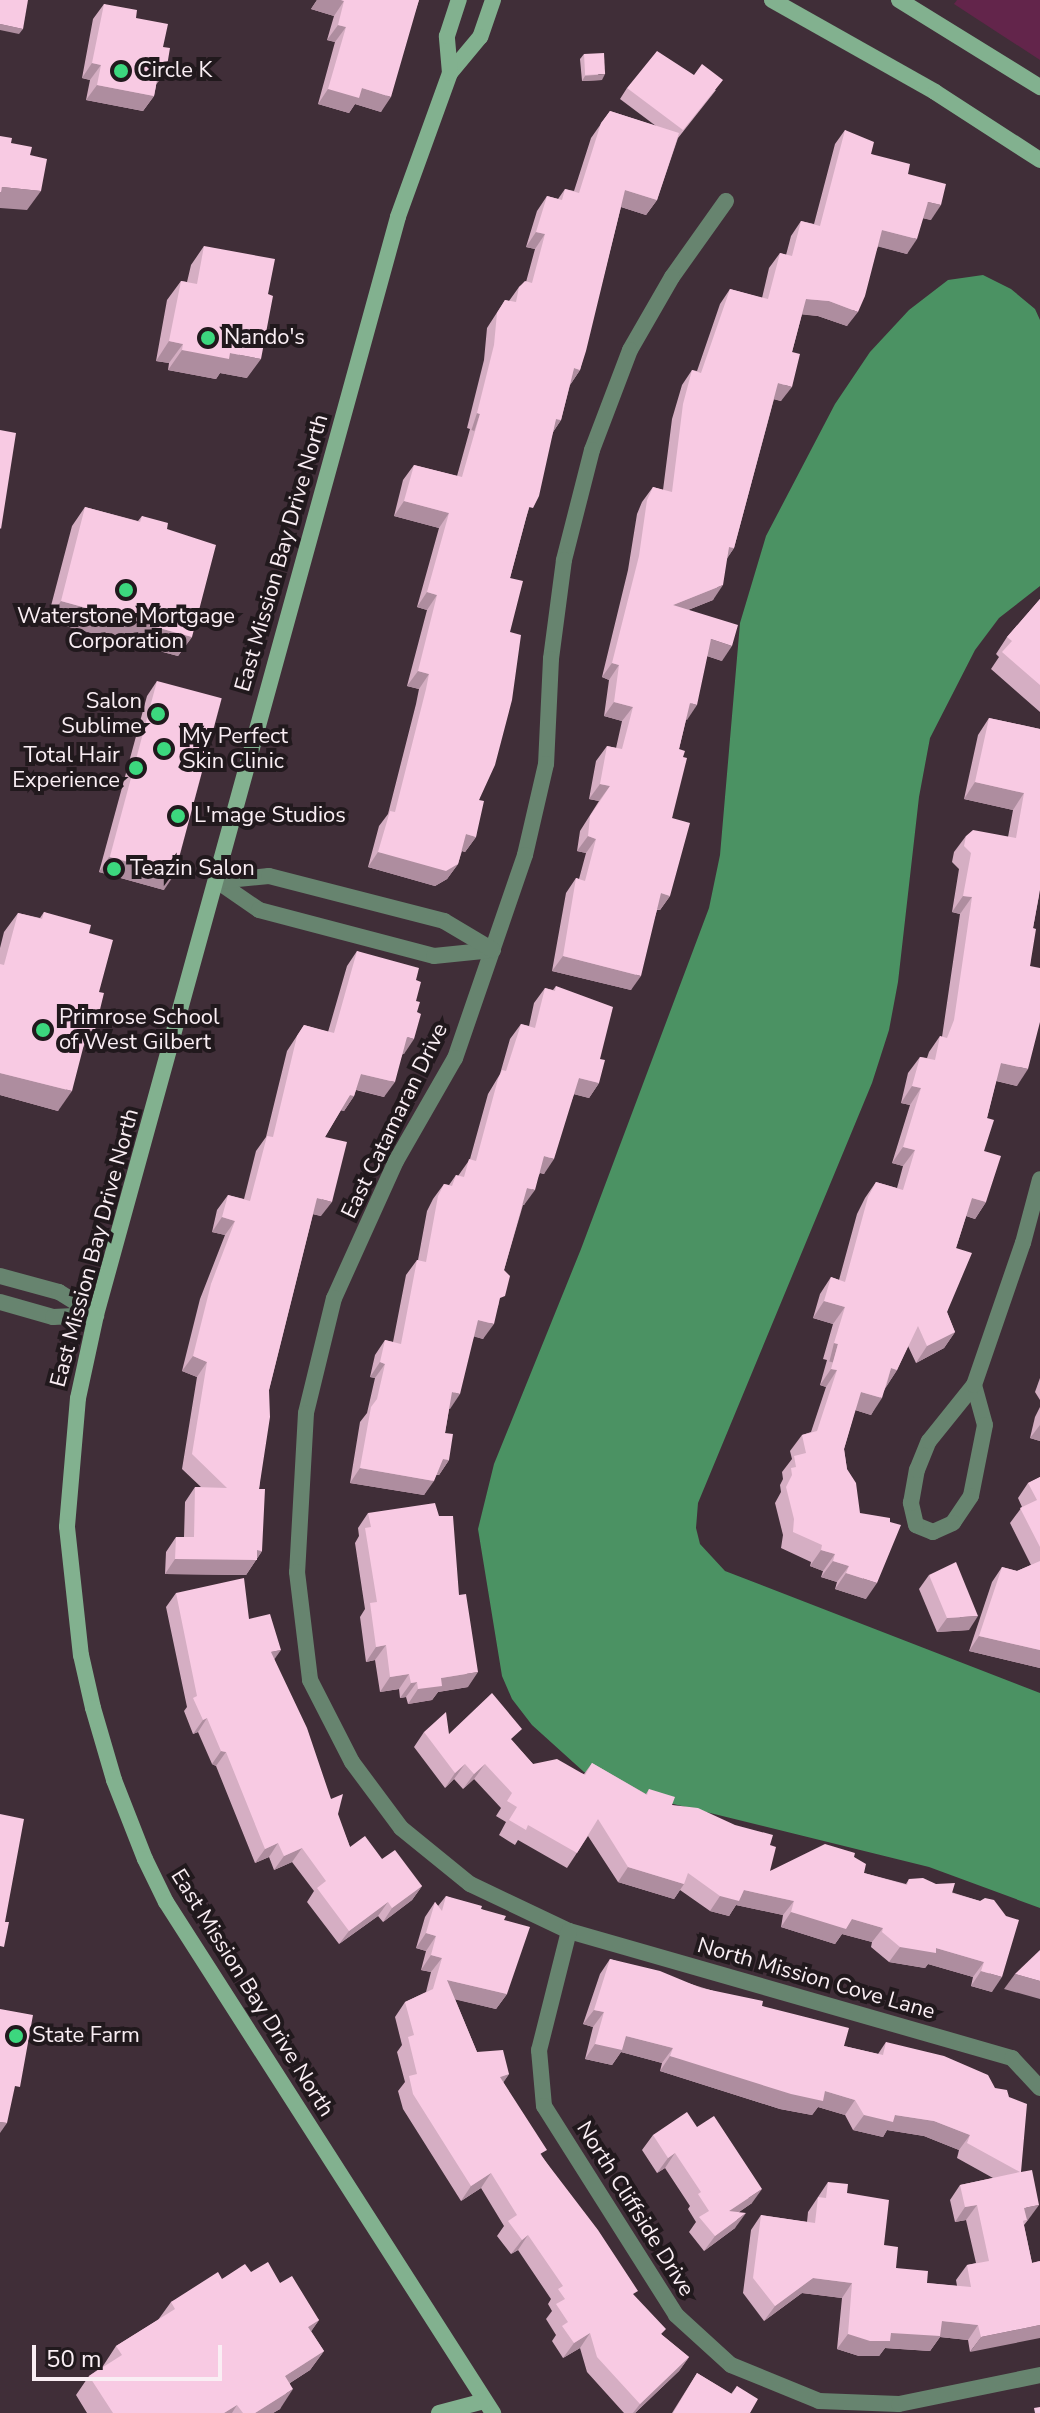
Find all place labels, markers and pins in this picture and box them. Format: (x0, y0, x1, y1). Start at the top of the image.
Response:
place label: Circle K (137, 58, 212, 84)
marker: Circle K (112, 62, 130, 80)
place label: Nando's (224, 325, 305, 351)
marker: Nando's (199, 329, 217, 347)
marker: Waterstone Mortgage Corporation (117, 581, 135, 599)
place label: Waterstone Mortgage Corporation (17, 603, 235, 654)
place label: Salon Sublime (61, 688, 142, 740)
marker: Salon Sublime (149, 705, 167, 723)
place label: My Perfect Skin Clinic (182, 723, 288, 774)
marker: My Perfect Skin Clinic (153, 738, 175, 760)
place label: Total Hair Experience (12, 742, 120, 794)
marker: Total Hair Experience (127, 759, 145, 777)
place label: L'mage Studios (194, 803, 346, 829)
marker: L'mage Studios (169, 807, 187, 825)
place label: Teazin Salon (130, 856, 255, 882)
marker: Teazin Salon (105, 860, 123, 878)
place label: Primrose School of West Gilbert (59, 1004, 220, 1056)
marker: Primrose School of West Gilbert (34, 1021, 52, 1039)
place label: State Farm (32, 2023, 140, 2049)
marker: State Farm (7, 2027, 25, 2045)

